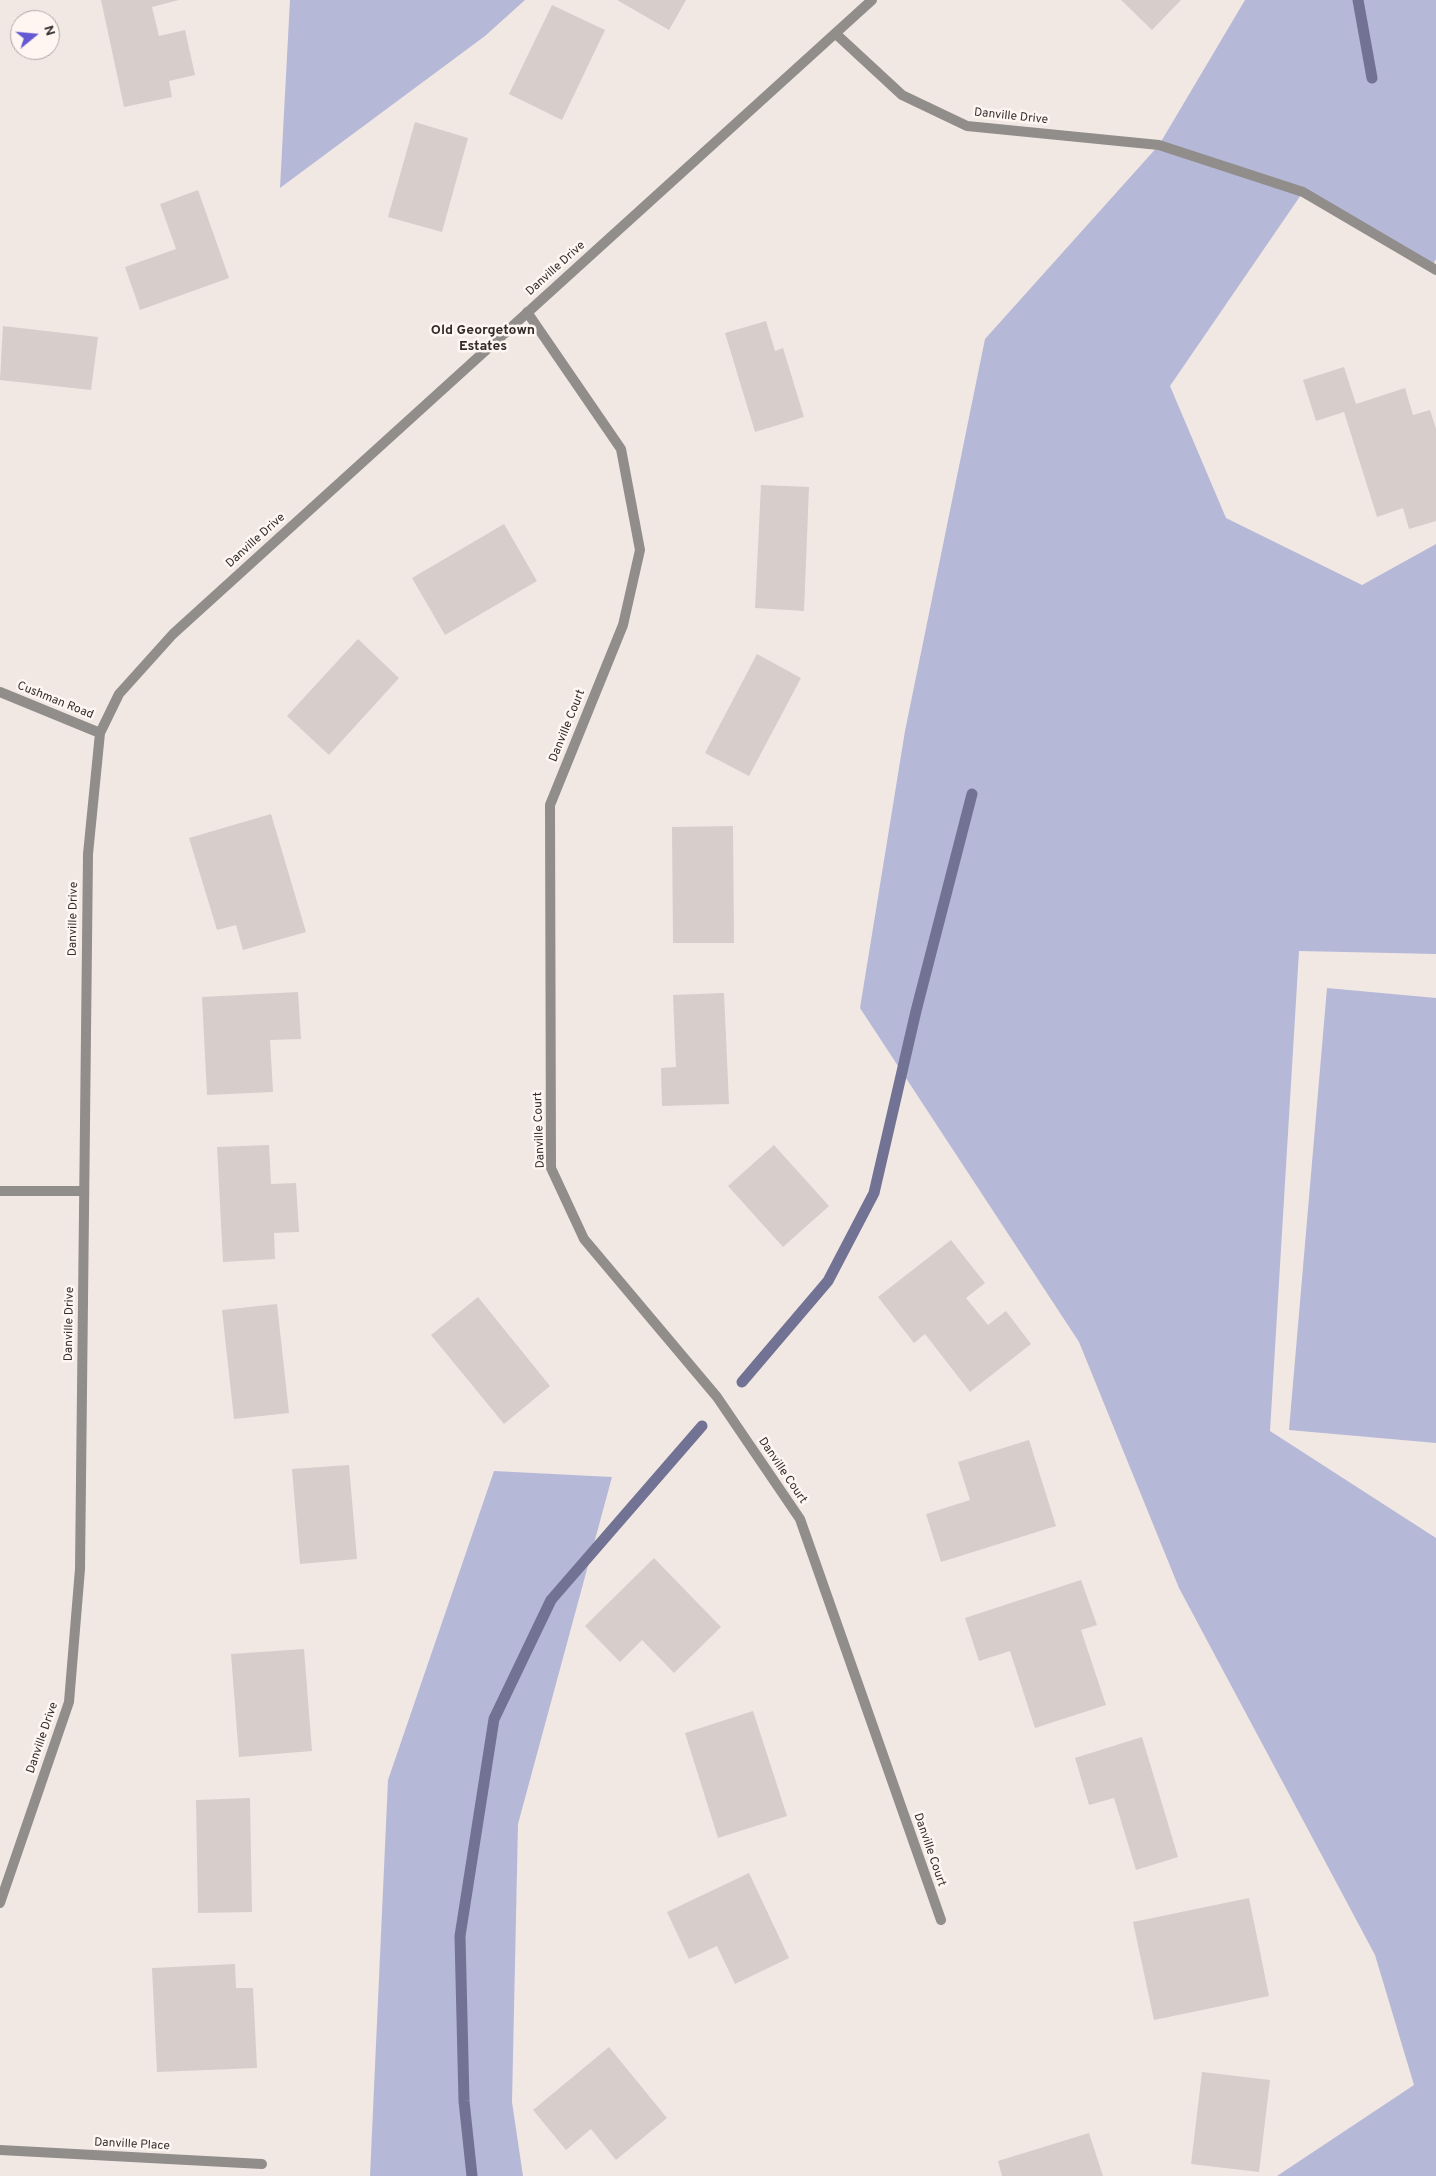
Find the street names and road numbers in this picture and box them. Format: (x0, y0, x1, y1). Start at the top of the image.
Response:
street label: Danville Drive (973, 106, 1049, 128)
street label: Danville Drive (524, 239, 588, 299)
street label: Danville Drive (224, 511, 288, 571)
street label: Cushman Road (15, 679, 95, 723)
street label: Danville Court (547, 688, 589, 764)
street label: Danville Drive (66, 882, 82, 956)
street label: Danville Court (531, 1091, 549, 1169)
street label: Danville Drive (62, 1287, 78, 1361)
street label: Danville Court (755, 1435, 809, 1507)
street label: Danville Drive (24, 1701, 62, 1775)
street label: Danville Court (910, 1811, 948, 1889)
street label: Danville Place (94, 2136, 170, 2154)

